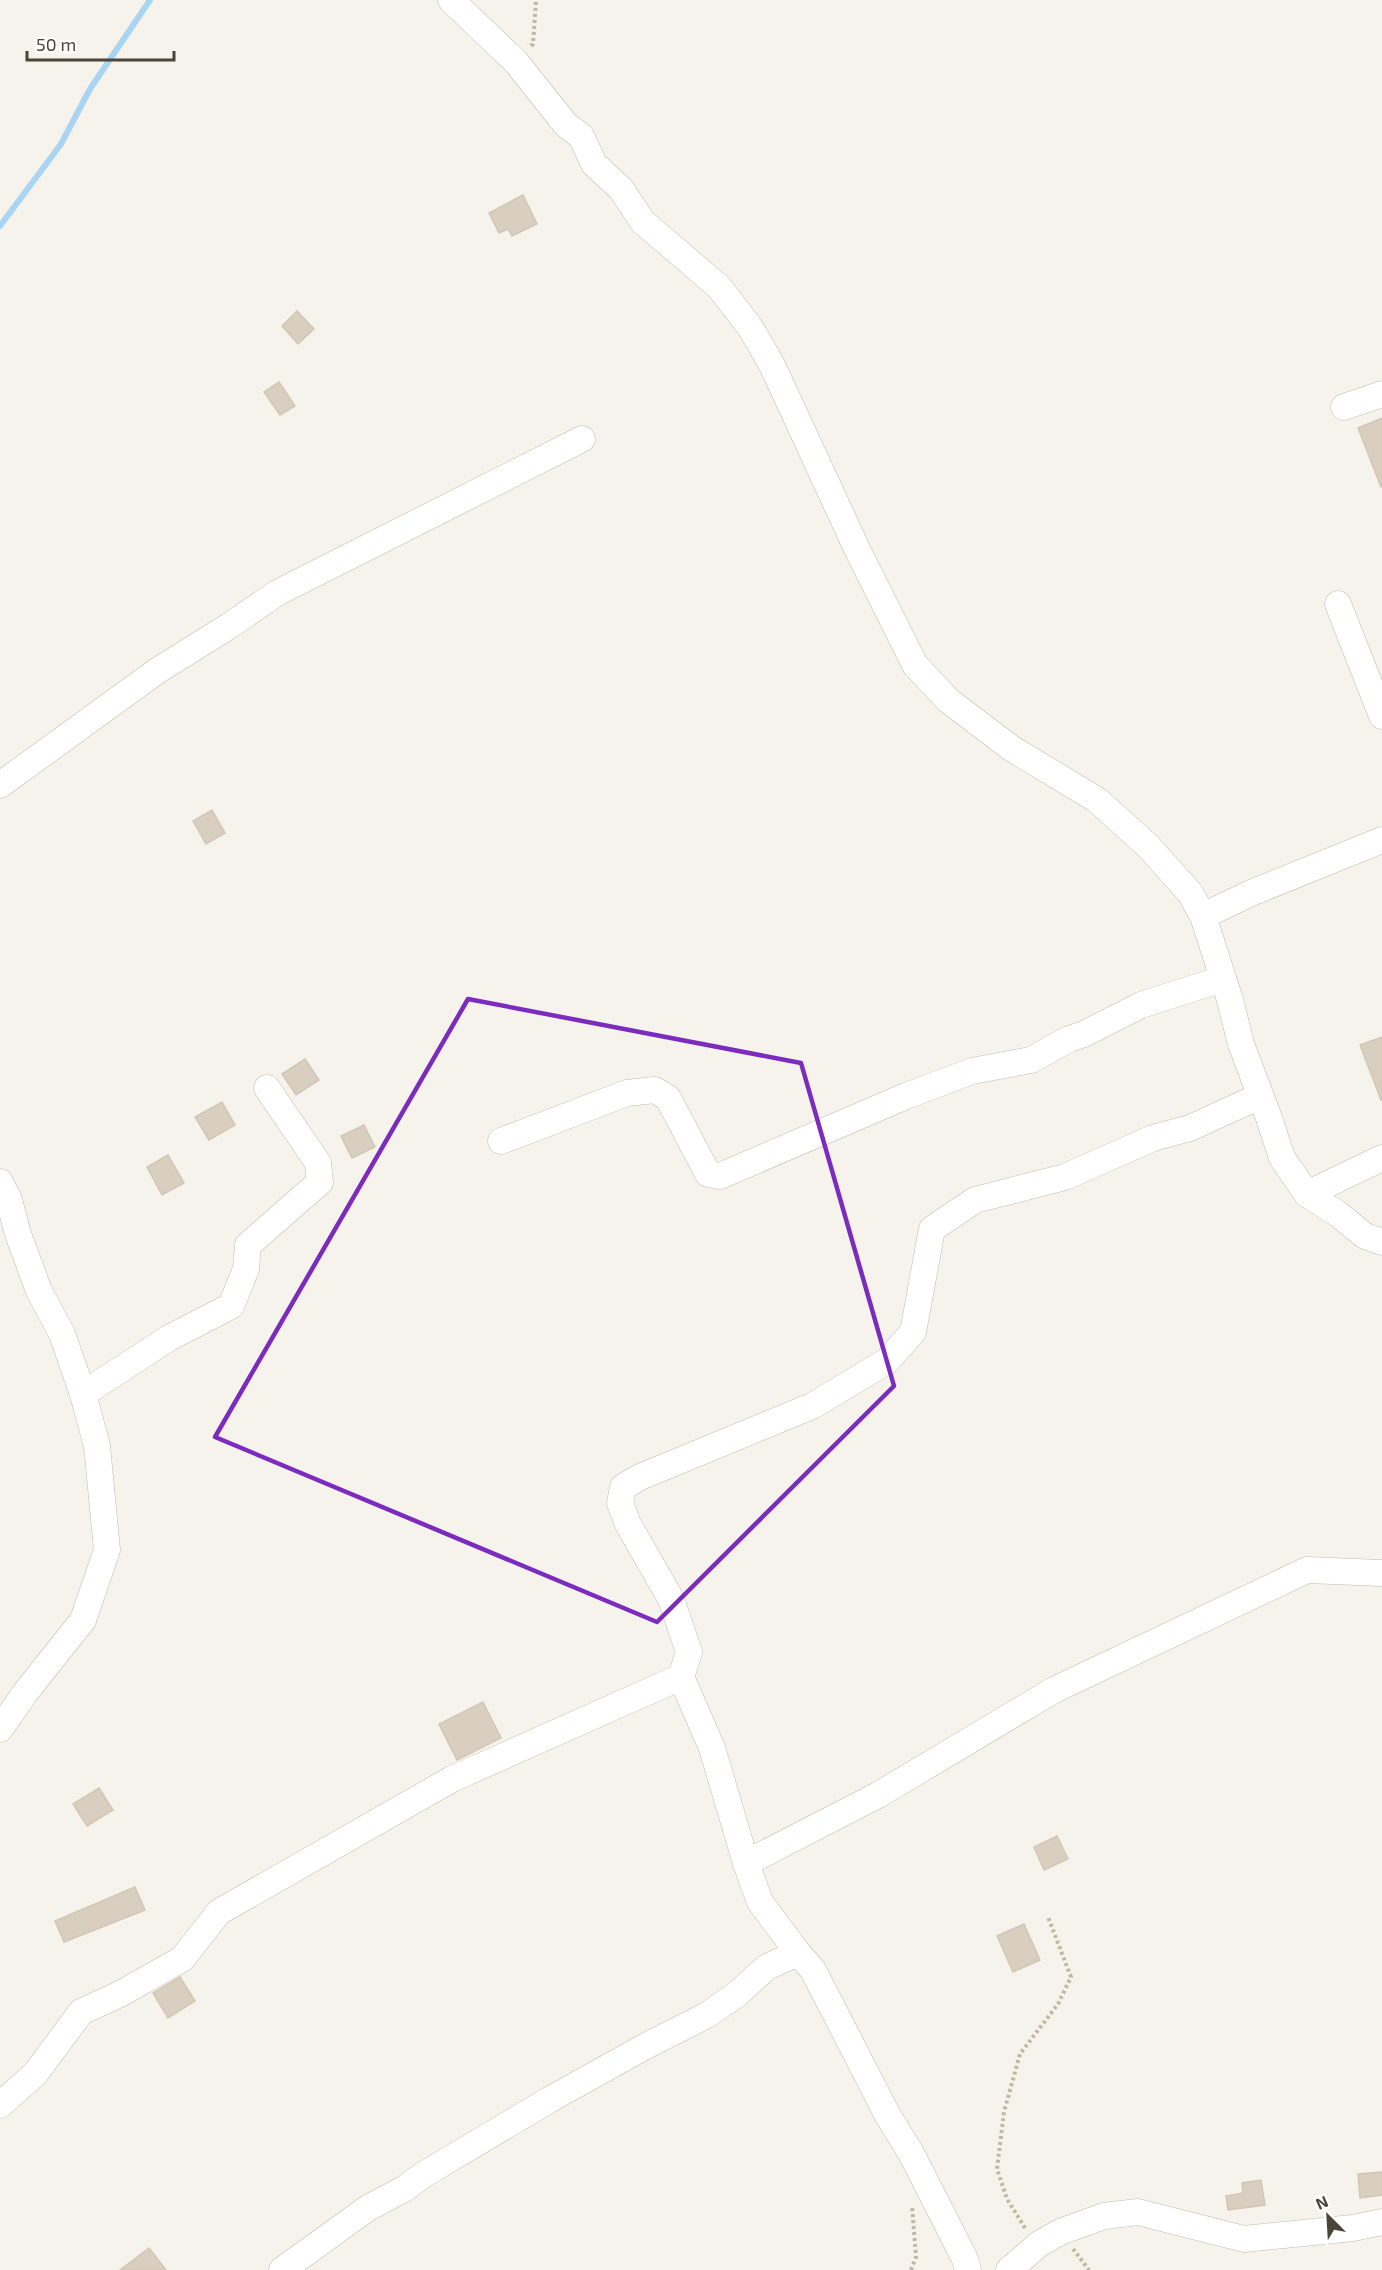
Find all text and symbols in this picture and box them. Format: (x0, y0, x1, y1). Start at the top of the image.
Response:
scale bar (27, 24, 174, 62)
text: 50 m (36, 33, 76, 55)
north arrow (1298, 2186, 1358, 2246)
text: N (1313, 2191, 1331, 2213)

